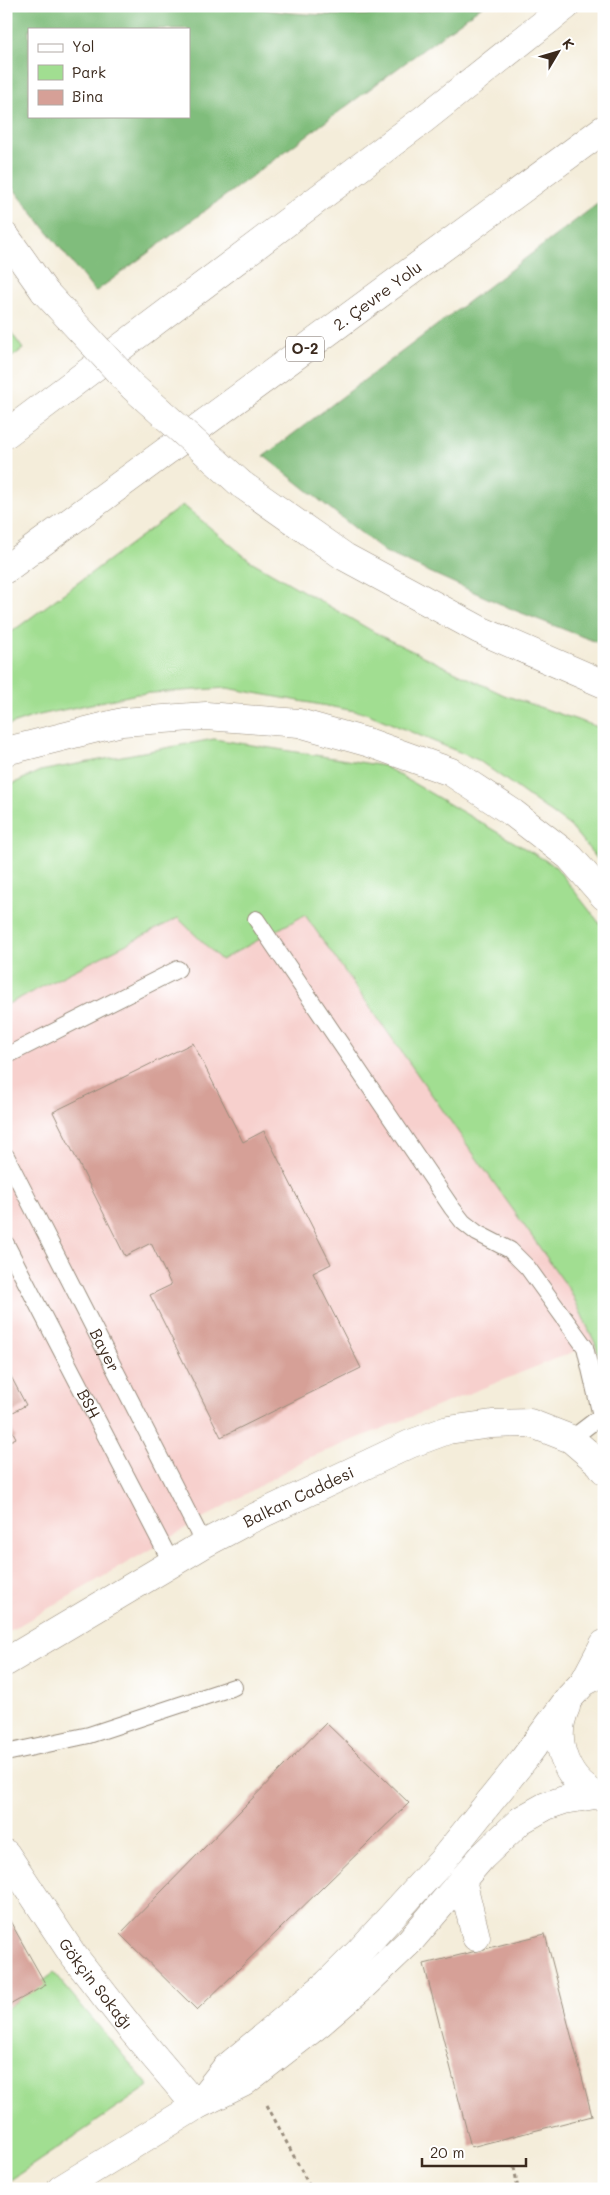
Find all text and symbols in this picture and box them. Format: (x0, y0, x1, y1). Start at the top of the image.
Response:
legend (28, 28, 190, 118)
north arrow (532, 28, 582, 78)
text: K (558, 34, 579, 53)
text: Yol (72, 36, 95, 56)
text: Park (72, 62, 106, 82)
text: Bina (72, 86, 104, 106)
street label: 2. Çevre Yolu (329, 256, 425, 335)
road number: O-2 (286, 336, 324, 362)
street label: Bayer (86, 1325, 125, 1375)
street label: BSH (73, 1385, 106, 1422)
street label: Balkan Caddesi (239, 1461, 357, 1532)
street label: Gökçin Sokağı (55, 1934, 138, 2033)
scale bar (422, 2135, 526, 2167)
text: 20 m (430, 2142, 464, 2162)

